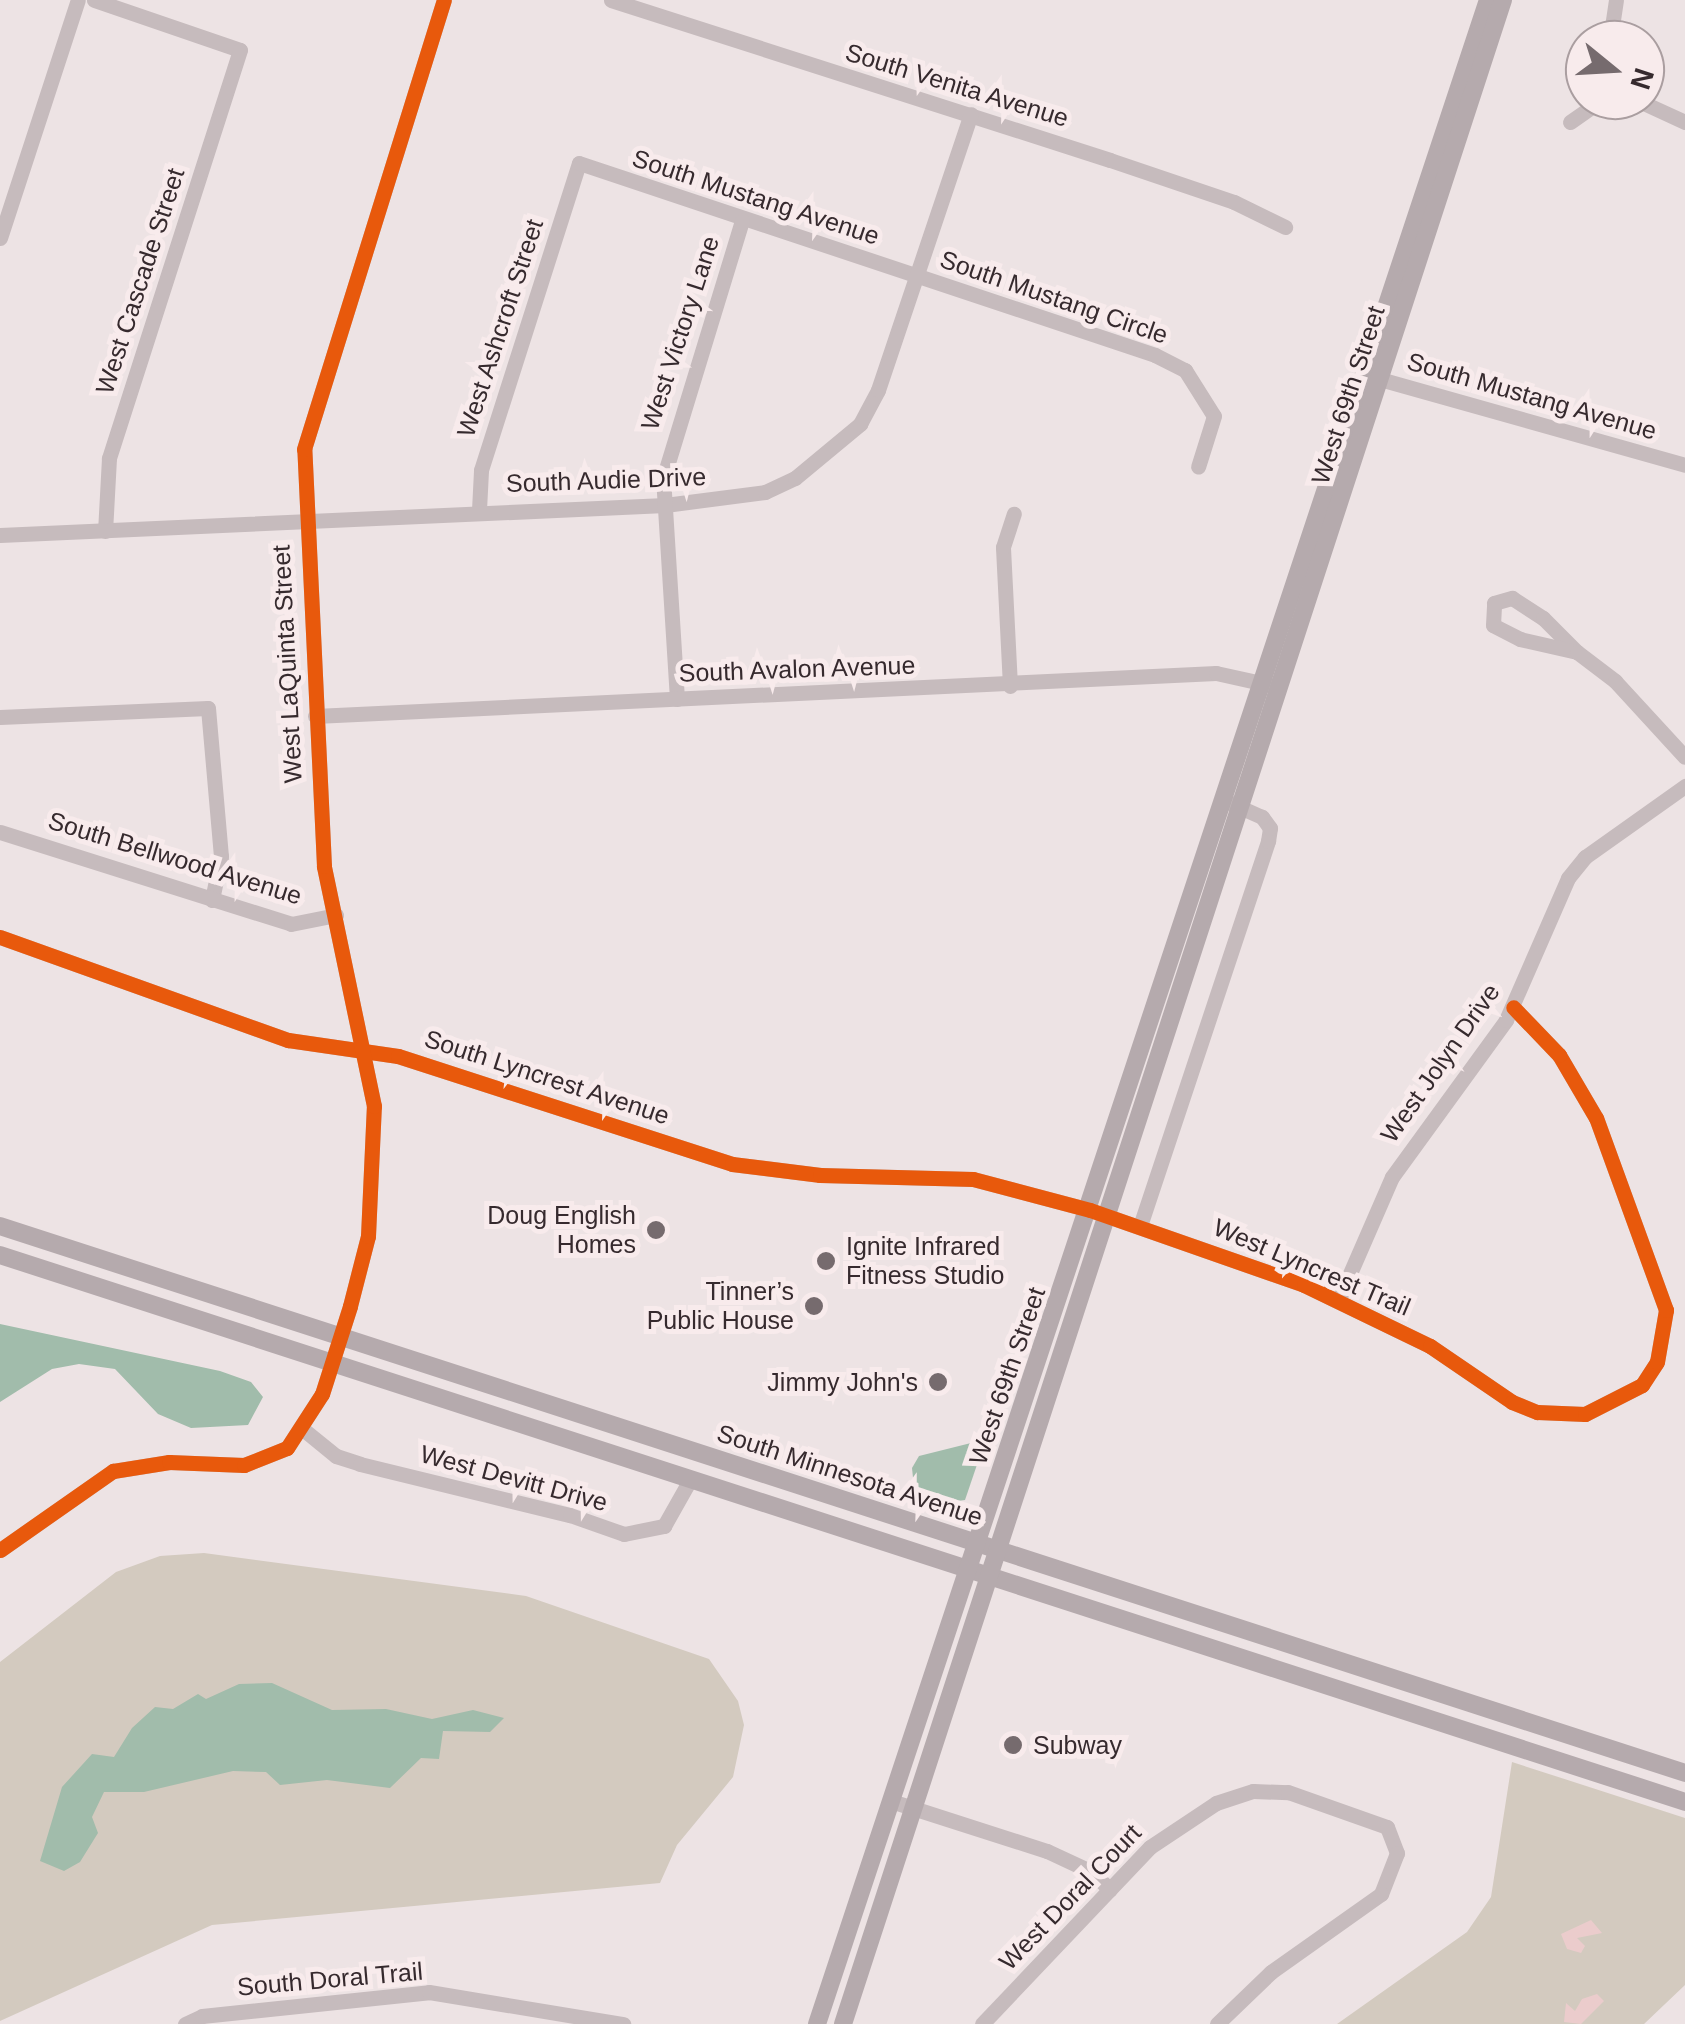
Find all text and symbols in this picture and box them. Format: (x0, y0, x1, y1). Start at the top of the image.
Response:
north arrow (1565, 20, 1665, 120)
street label: South Venita Avenue (841, 37, 1073, 133)
text: N (1624, 64, 1660, 93)
street label: South Mustang Avenue (628, 143, 884, 251)
street label: West Cascade Street (89, 164, 191, 398)
street label: West Ashcroft Street (450, 215, 550, 441)
street label: West Victory Lane (635, 232, 725, 434)
street label: South Mustang Circle (936, 244, 1172, 350)
street label: West 69th Street (1305, 302, 1391, 488)
street label: South Mustang Avenue (1403, 346, 1661, 446)
street label: South Audie Drive (505, 461, 707, 499)
street label: West LaQuinta Street (266, 544, 308, 784)
street label: South Avalon Avenue (677, 650, 917, 688)
street label: South Bellwood Avenue (44, 805, 306, 911)
street label: West Jolyn Drive (1374, 978, 1506, 1148)
street label: South Lyncrest Avenue (420, 1023, 674, 1131)
place label: Doug English Homes (487, 1201, 636, 1260)
street label: West Lyncrest Trail (1209, 1212, 1415, 1322)
marker: Doug English Homes (645, 1219, 667, 1241)
place label: Ignite Infrared Fitness Studio (846, 1232, 1004, 1291)
marker: Ignite Infrared Fitness Studio (815, 1250, 837, 1272)
place label: Tinner’s Public House (647, 1277, 794, 1336)
street label: West 69th Street (963, 1283, 1051, 1469)
marker: Tinner’s Public House (803, 1295, 825, 1317)
place label: Jimmy John's (767, 1367, 918, 1397)
marker: Jimmy John's (927, 1371, 949, 1393)
street label: South Minnesota Avenue (713, 1418, 987, 1532)
street label: West Devitt Drive (417, 1439, 611, 1517)
place label: Subway (1033, 1730, 1122, 1760)
marker: Subway (1002, 1734, 1024, 1756)
street label: West Doral Court (993, 1818, 1147, 1976)
street label: South Doral Trail (236, 1956, 424, 2002)

